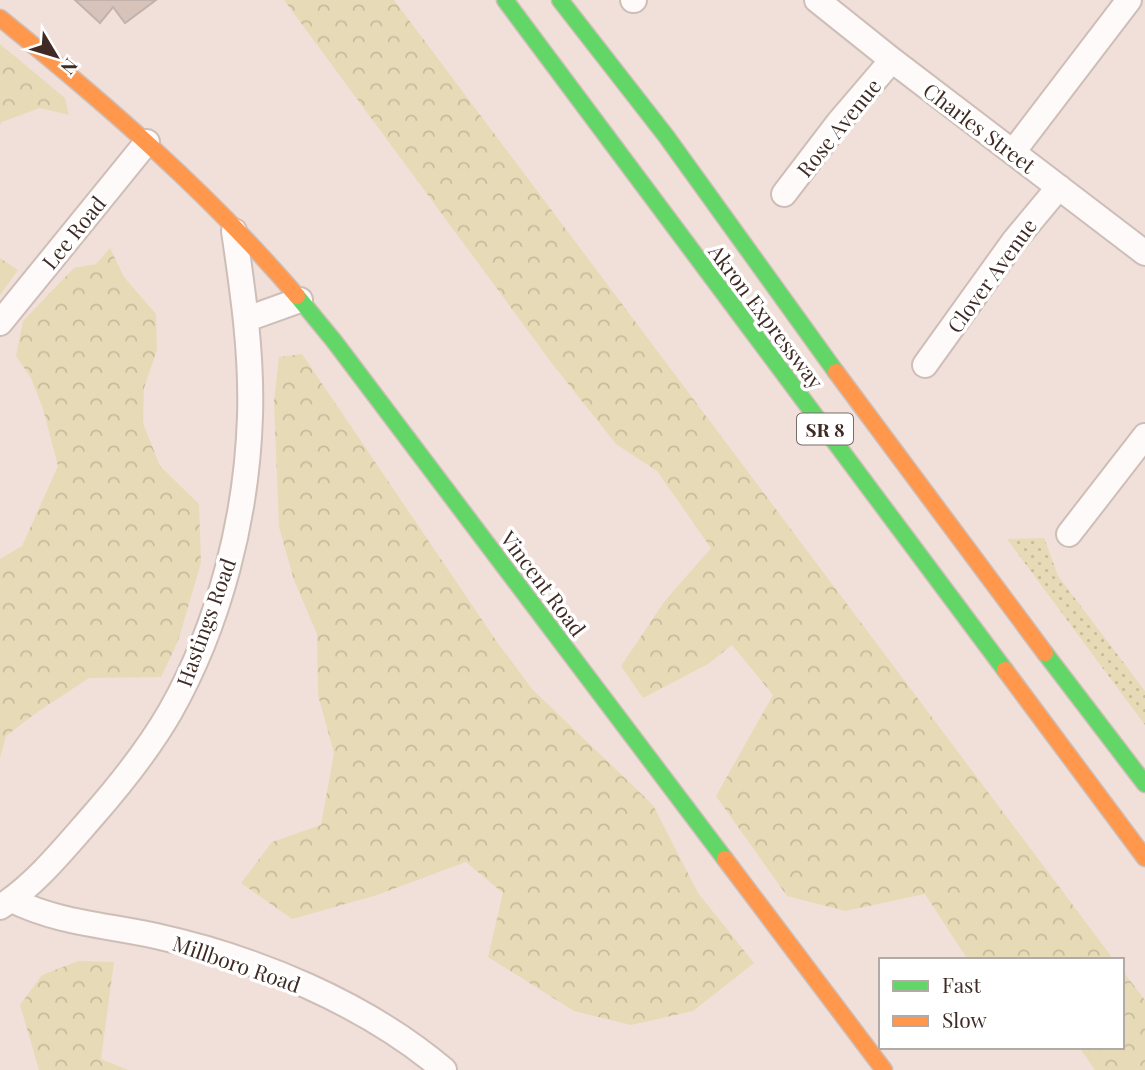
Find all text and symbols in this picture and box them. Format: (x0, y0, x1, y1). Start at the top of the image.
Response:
north arrow (21, 21, 91, 91)
text: N (56, 54, 85, 81)
street label: Rose Avenue (790, 72, 886, 182)
street label: Charles Street (918, 76, 1042, 179)
street label: Lee Road (35, 190, 111, 274)
street label: Clover Avenue (940, 212, 1042, 338)
street label: Akron Expressway (703, 237, 831, 394)
road number: SR 8 (797, 414, 853, 444)
street label: Vincent Road (495, 524, 593, 641)
street label: Hastings Road (169, 554, 241, 690)
street label: Millboro Road (169, 928, 305, 998)
legend (879, 958, 1124, 1049)
text: Fast (942, 970, 981, 998)
text: Slow (942, 1005, 987, 1033)

